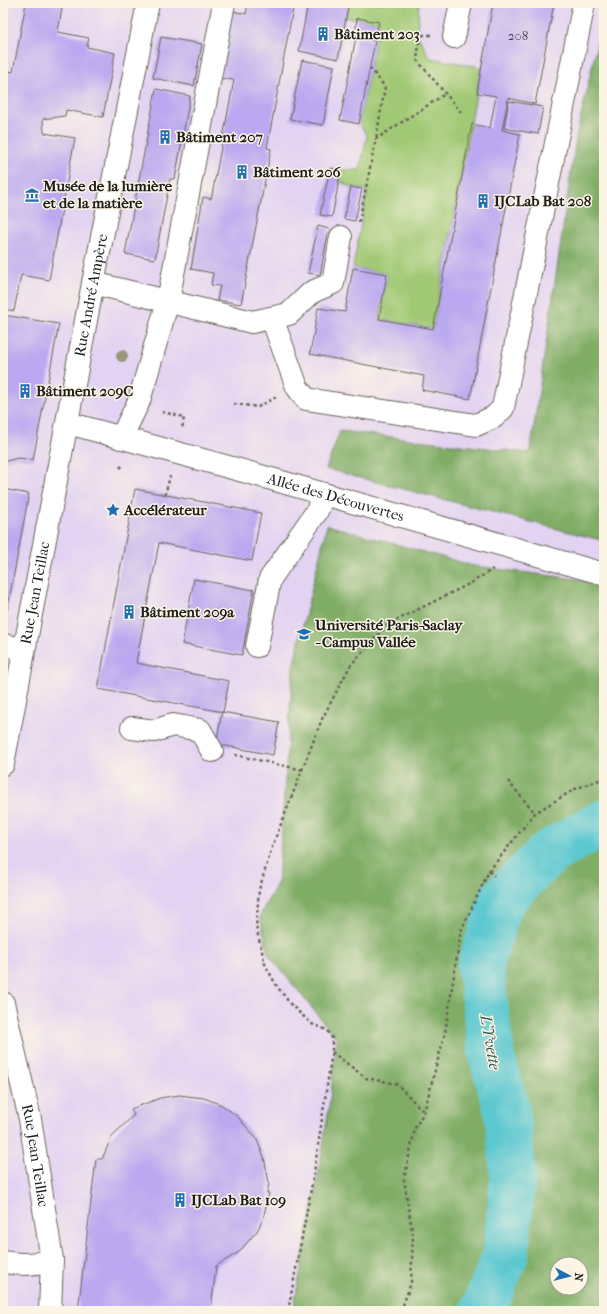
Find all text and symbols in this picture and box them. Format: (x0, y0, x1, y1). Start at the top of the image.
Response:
place label: Bâtiment 203 (334, 25, 420, 43)
building icon: Bâtiment 203 (315, 26, 331, 42)
house number: 208 (508, 28, 528, 43)
place label: Bâtiment 207 (176, 128, 263, 146)
building icon: Bâtiment 207 (157, 129, 173, 145)
place label: Bâtiment 206 (253, 163, 341, 181)
building icon: Bâtiment 206 (234, 164, 250, 180)
place label: Musée de la lumière et de la matière (42, 177, 173, 212)
museum icon: Musée de la lumière et de la matière (24, 187, 40, 203)
place label: IJCLab Bat 208 (494, 192, 592, 210)
building icon: IJCLab Bat 208 (475, 193, 491, 209)
street label: Rue André Ampère (70, 232, 112, 358)
place label: Bâtiment 209C (36, 382, 133, 400)
building icon: Bâtiment 209C (17, 383, 33, 399)
street label: Allée des Découvertes (265, 469, 407, 526)
place label: Accélérateur (123, 501, 207, 519)
place icon: Accélérateur (105, 502, 121, 518)
street label: Rue Jean Teillac (17, 540, 53, 646)
place label: Bâtiment 209a (140, 603, 235, 621)
building icon: Bâtiment 209a (121, 604, 137, 620)
place label: Université Paris-Saclay - Campus Vallée (314, 616, 464, 651)
school or university icon: Université Paris-Saclay - Campus Vallée (296, 626, 312, 642)
water label: L'Yvette (476, 1012, 505, 1072)
street label: Rue Jean Teillac (18, 1102, 53, 1209)
place label: IJCLab Bat 109 (191, 1191, 286, 1209)
building icon: IJCLab Bat 109 (172, 1192, 188, 1208)
north arrow (549, 1256, 589, 1296)
text: N (571, 1272, 585, 1283)

